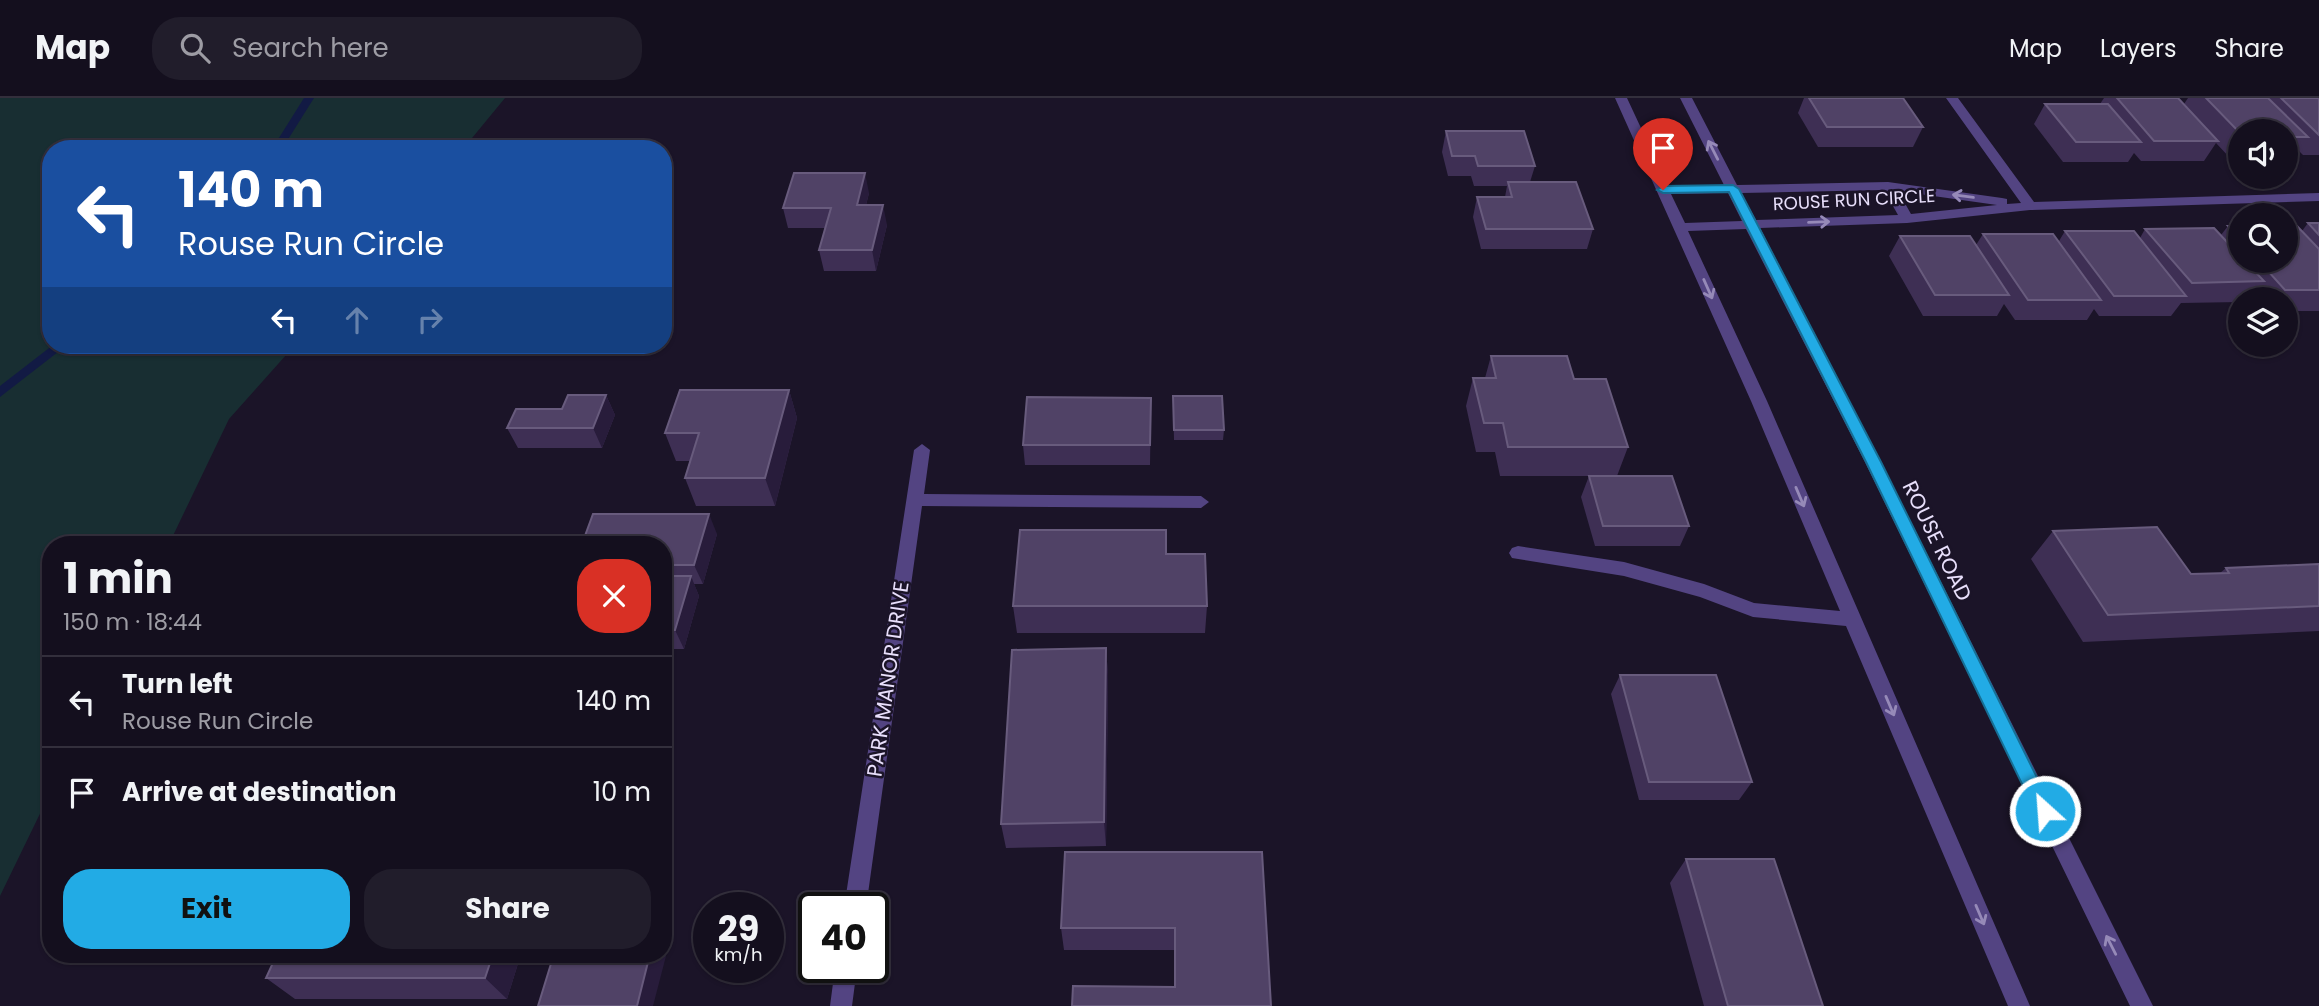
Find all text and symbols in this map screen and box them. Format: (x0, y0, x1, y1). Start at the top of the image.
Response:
search box (152, 17, 642, 80)
text: Map (35, 24, 110, 71)
icon: search (176, 29, 214, 67)
text: Search here (232, 30, 389, 66)
text: Map (2009, 32, 2062, 65)
text: Layers (2100, 32, 2176, 65)
text: Share (2214, 32, 2284, 65)
pin (1633, 118, 1693, 190)
map controls (2228, 119, 2298, 357)
button: sound (2228, 119, 2298, 189)
icon: arrive (1644, 129, 1682, 167)
one-way arrow (1706, 140, 1719, 161)
text: 140 m (178, 156, 324, 224)
icon: left (63, 168, 154, 259)
street label: ROUSE RUN CIRCLE (1772, 183, 1936, 216)
one-way arrow (1952, 190, 1974, 203)
button: search (2228, 203, 2298, 273)
one-way arrow (1807, 216, 1830, 229)
text: Rouse Run Circle (178, 221, 444, 266)
one-way arrow (1702, 278, 1715, 299)
button: layers (2228, 287, 2298, 357)
icon: left (265, 301, 303, 339)
icon: ahead (338, 301, 376, 339)
icon: right (411, 301, 449, 339)
street label: ROUSE ROAD (1896, 476, 1979, 606)
one-way arrow (1795, 486, 1808, 507)
text: 1 min (63, 549, 173, 608)
button: close (577, 559, 651, 633)
street label: PARK MANOR DRIVE (859, 579, 916, 778)
text: 150 m · 18:44 (63, 606, 202, 638)
text: Turn left (122, 666, 233, 702)
icon: left (63, 683, 101, 721)
text: 140 m (576, 683, 651, 719)
one-way arrow (1885, 695, 1898, 716)
text: Rouse Run Circle (122, 705, 313, 737)
icon: arrive (63, 774, 101, 812)
text: Arrive at destination (122, 774, 397, 810)
text: 10 m (593, 774, 651, 810)
position arrow (2008, 774, 2082, 848)
button: Exit (63, 869, 350, 949)
button: Share (364, 869, 651, 949)
speed limit sign: 40 (798, 892, 889, 983)
text: 29 (718, 904, 759, 953)
one-way arrow (1974, 904, 1987, 925)
one-way arrow (2104, 935, 2118, 956)
text: km/h (715, 942, 762, 967)

